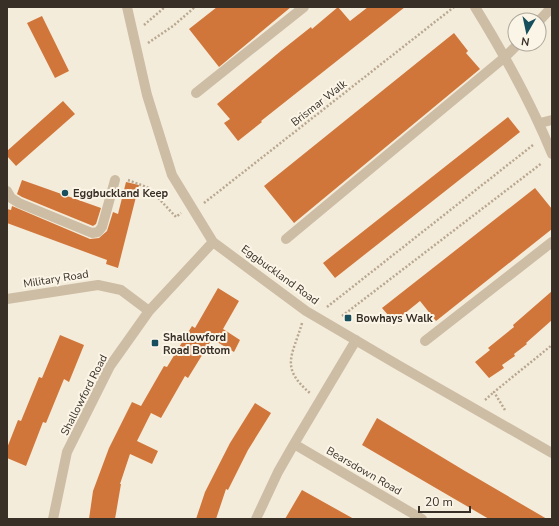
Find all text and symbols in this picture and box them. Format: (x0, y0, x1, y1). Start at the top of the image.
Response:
north arrow (507, 12, 547, 52)
text: N (520, 33, 531, 49)
street label: Brismar Walk (288, 76, 351, 130)
place label: Eggbuckland Keep (73, 186, 168, 201)
marker: Eggbuckland Keep (60, 188, 70, 198)
street label: Eggbuckland Road (238, 242, 322, 308)
street label: Military Road (22, 266, 90, 292)
place label: Bowhays Walk (356, 311, 434, 326)
marker: Bowhays Walk (343, 313, 353, 323)
place label: Shallowford Road Bottom (163, 330, 230, 358)
marker: Shallowford Road Bottom (150, 338, 160, 348)
street label: Shallowford Road (57, 352, 111, 438)
street label: Bearsdown Road (324, 443, 404, 499)
scale bar (419, 488, 470, 514)
text: 20 m (425, 494, 453, 510)

